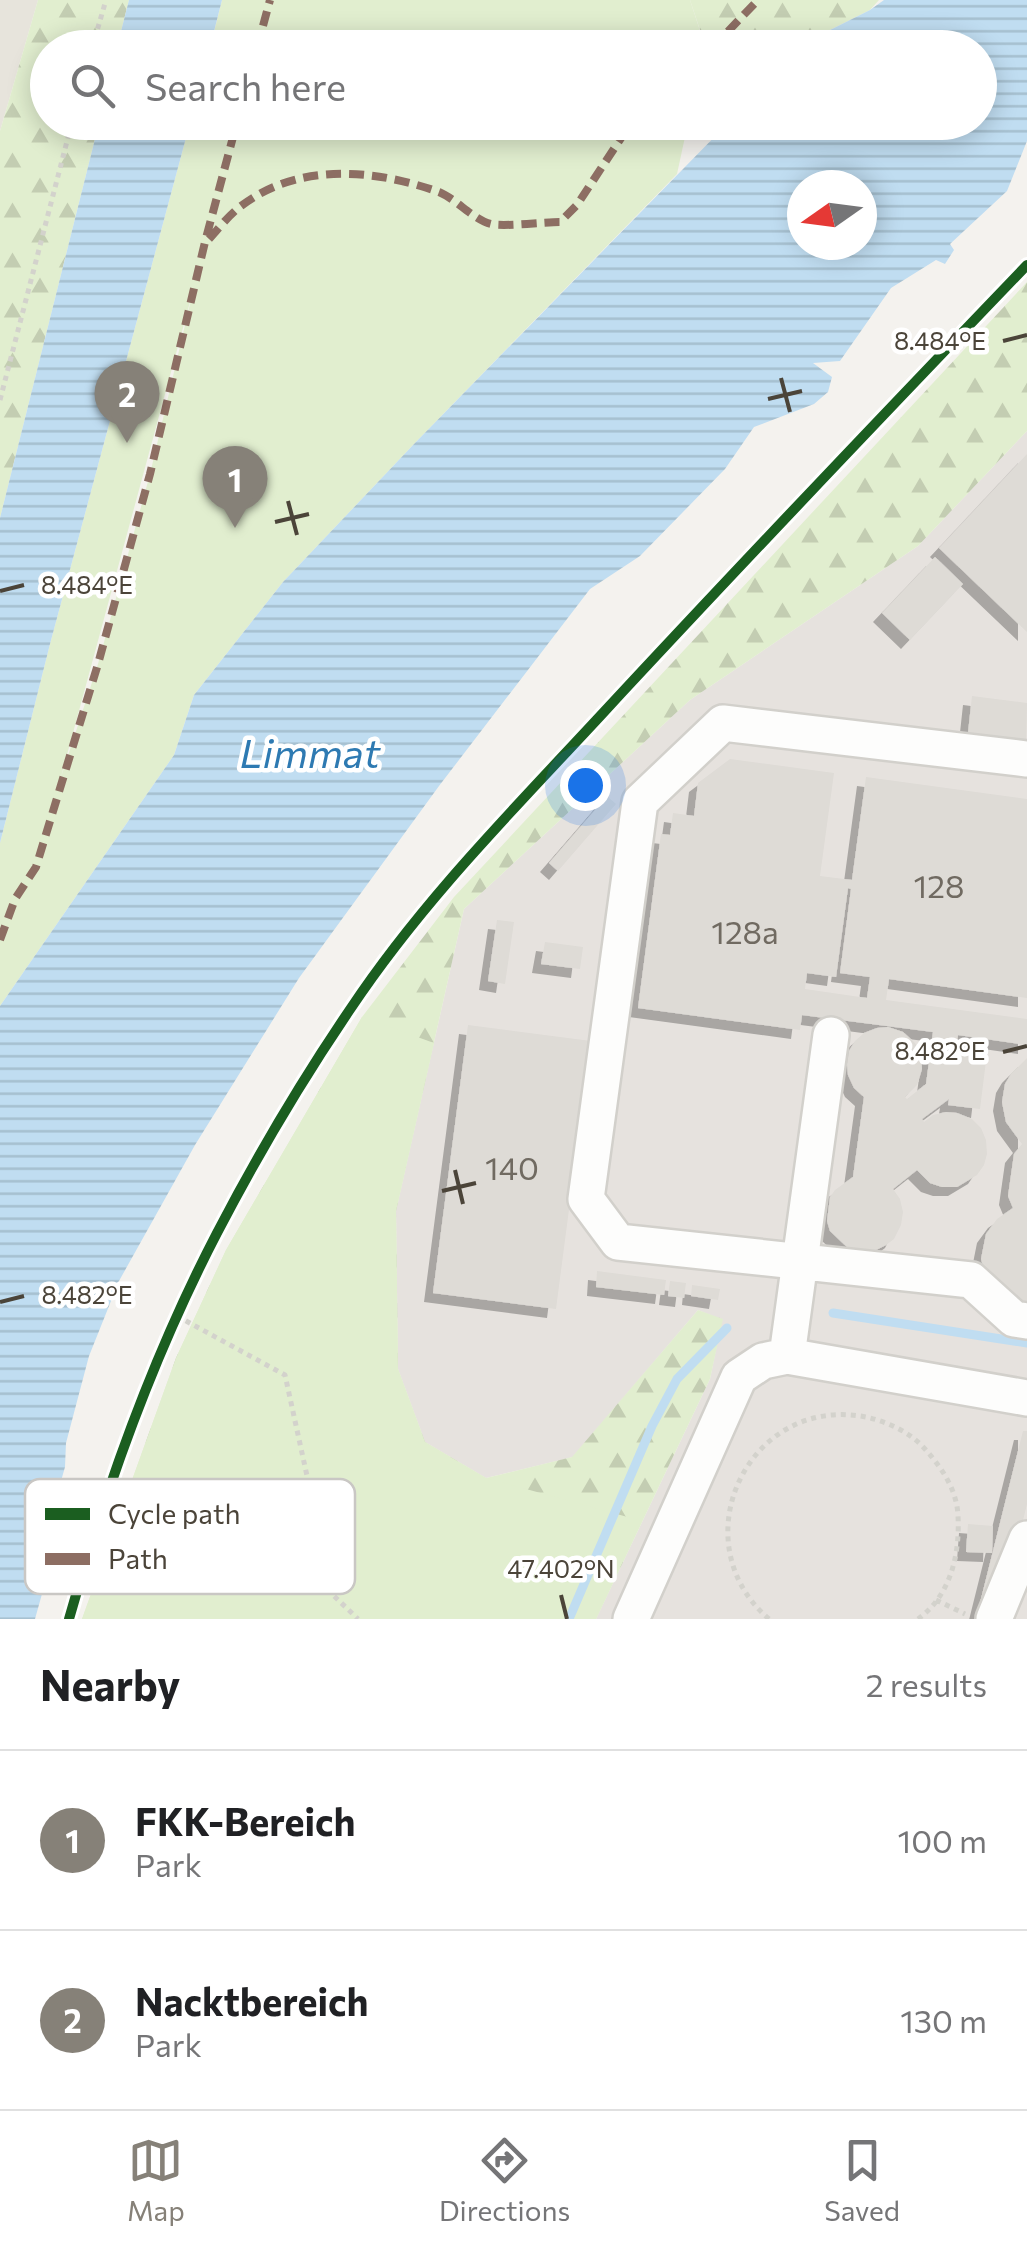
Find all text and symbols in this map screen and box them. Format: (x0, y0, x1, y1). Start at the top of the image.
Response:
search box (30, 30, 997, 140)
icon: search (65, 58, 120, 113)
text: Search here (145, 62, 346, 109)
north arrow (787, 170, 877, 260)
text: 8.484°E (894, 325, 986, 355)
pin: 2 (94, 360, 160, 443)
pin: 1 (202, 446, 268, 528)
text: 8.484°E (41, 569, 133, 599)
water label: Limmat (240, 727, 382, 776)
your location (560, 760, 611, 811)
house number: 128 (914, 865, 964, 905)
house number: 128a (711, 911, 779, 951)
text: 8.482°E (894, 1035, 986, 1065)
house number: 140 (485, 1147, 539, 1187)
text: 8.482°E (41, 1279, 133, 1309)
legend (25, 1479, 355, 1594)
text: Cycle path (108, 1496, 240, 1530)
text: Path (108, 1541, 168, 1575)
text: 47.402°N (507, 1553, 615, 1583)
text: Nearby (40, 1658, 180, 1710)
text: 2 results (866, 1664, 987, 1704)
text: FKK-Bereich (135, 1797, 355, 1844)
text: 1 (65, 1820, 80, 1860)
text: 100 m (898, 1820, 987, 1860)
text: Park (135, 1844, 202, 1884)
text: Nacktbereich (135, 1977, 368, 2024)
text: 2 (63, 2000, 82, 2040)
text: 130 m (900, 2000, 987, 2040)
text: Park (135, 2024, 202, 2064)
tab: Map (127, 2133, 185, 2227)
tab: Directions (439, 2133, 570, 2227)
tab: Saved (824, 2133, 900, 2227)

